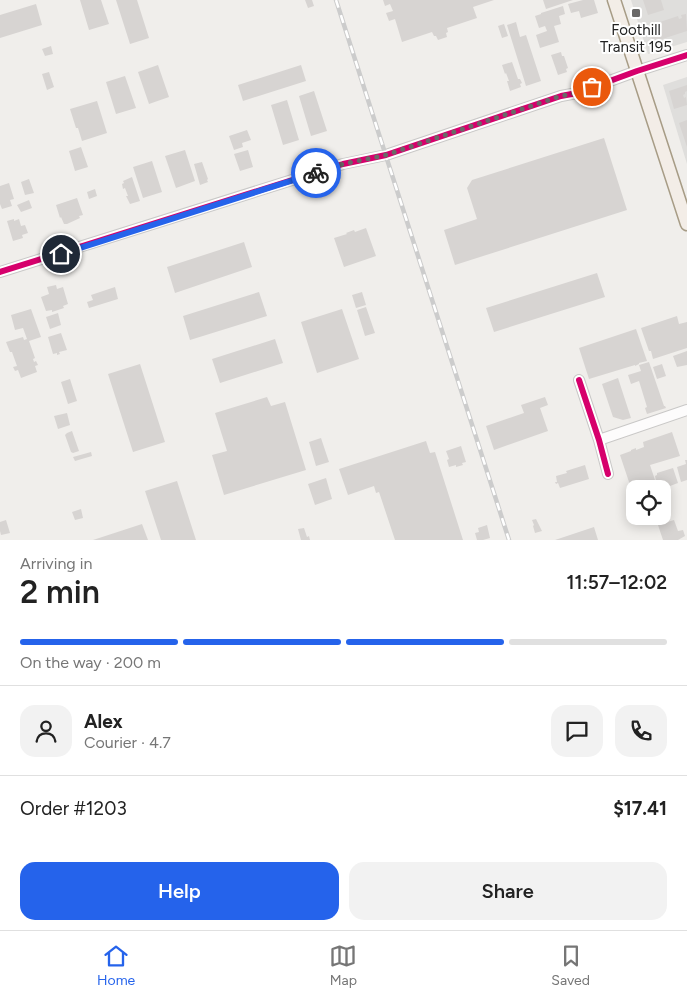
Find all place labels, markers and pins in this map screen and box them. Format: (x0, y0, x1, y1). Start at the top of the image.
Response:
marker: Foothill Transit 195 (630, 7, 642, 19)
place label: Foothill Transit 195 (600, 21, 672, 56)
pin (571, 66, 613, 108)
pin (40, 233, 82, 275)

